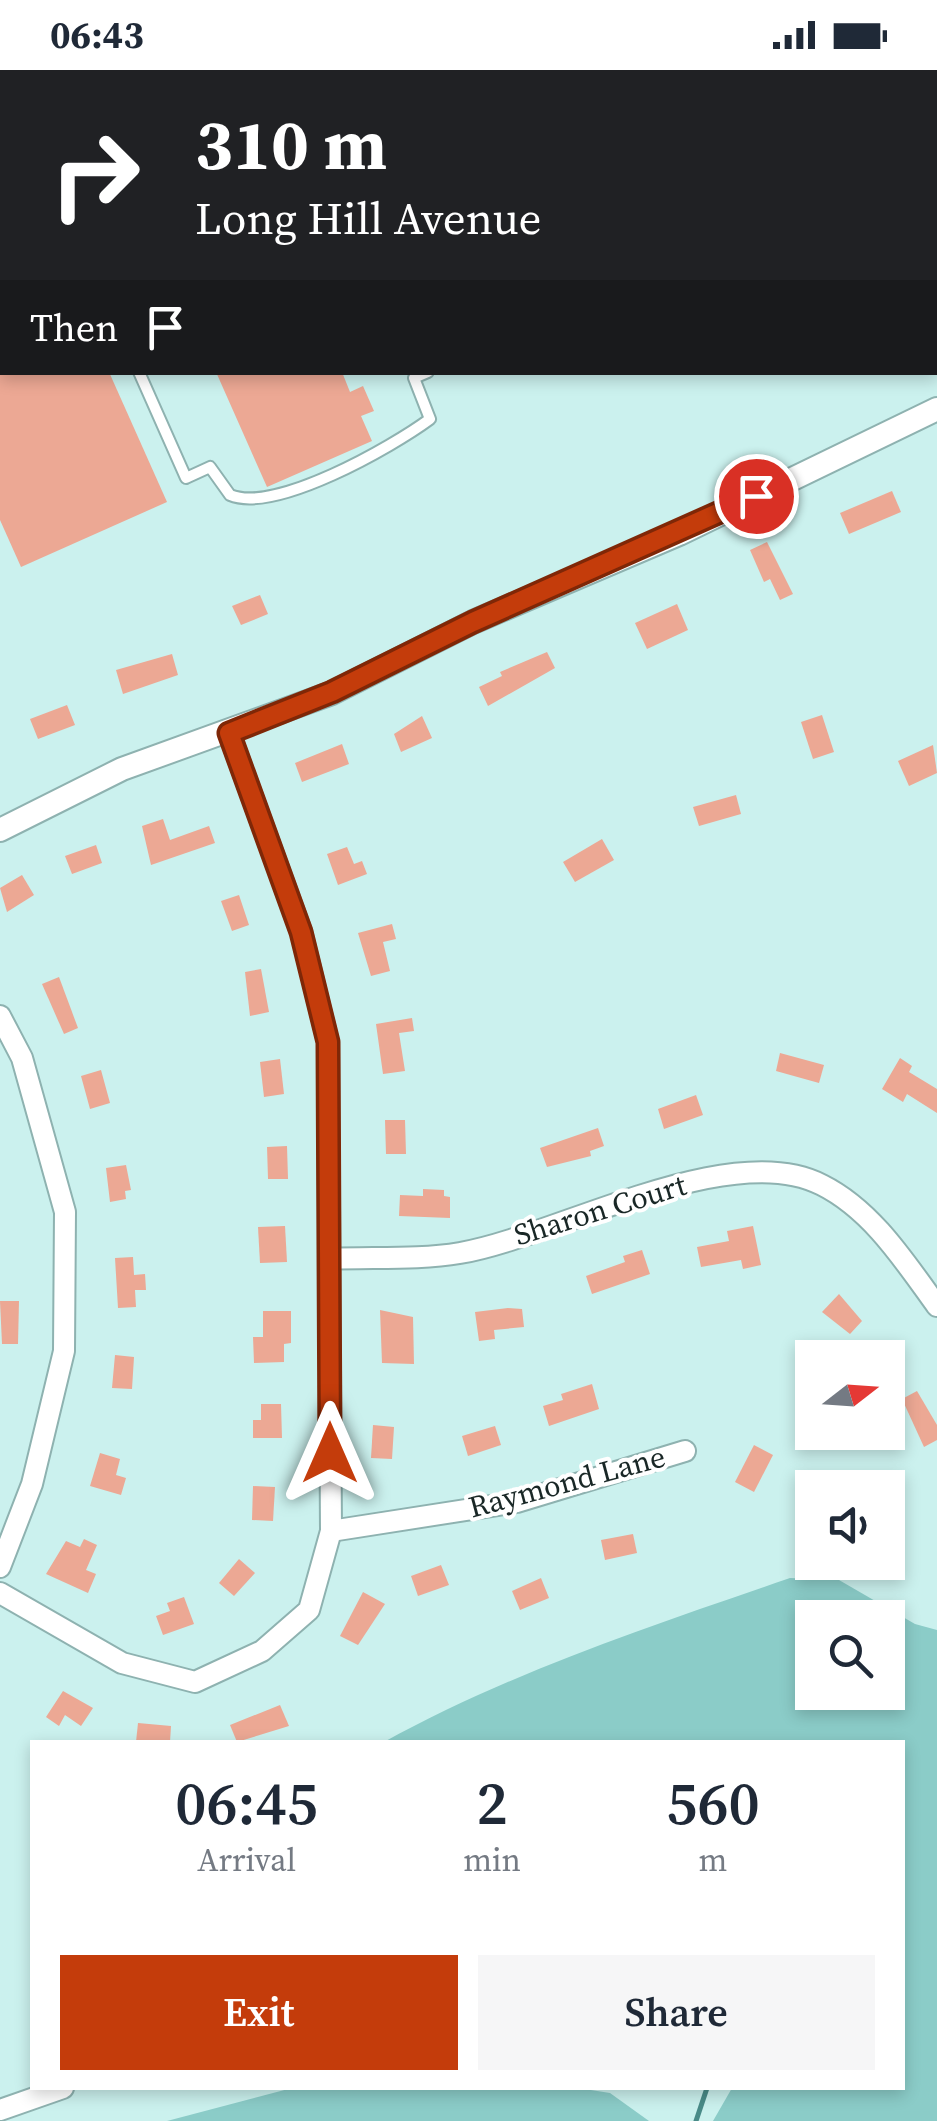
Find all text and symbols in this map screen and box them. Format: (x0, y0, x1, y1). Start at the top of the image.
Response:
text: 06:43 (50, 9, 144, 61)
text: 310 m (195, 96, 387, 192)
icon: right (30, 110, 160, 240)
text: Long Hill Avenue (195, 187, 542, 249)
icon: arrive (138, 300, 193, 355)
text: Then (30, 302, 118, 354)
pin (714, 454, 799, 539)
icon: arrive (729, 469, 784, 524)
street label: Sharon Court (509, 1164, 691, 1255)
north arrow (795, 1340, 905, 1450)
map controls (795, 1340, 905, 1710)
position arrow (278, 1401, 382, 1505)
street label: Raymond Lane (464, 1436, 670, 1527)
button: sound (795, 1470, 905, 1580)
button: search (795, 1600, 905, 1710)
text: 06:45 (175, 1762, 318, 1844)
text: 2 (477, 1762, 508, 1844)
text: 560 (666, 1762, 760, 1844)
text: Arrival (197, 1838, 296, 1882)
text: min (463, 1838, 521, 1882)
text: m (699, 1838, 727, 1882)
button: Exit (60, 1955, 458, 2070)
button: Share (478, 1955, 875, 2070)

